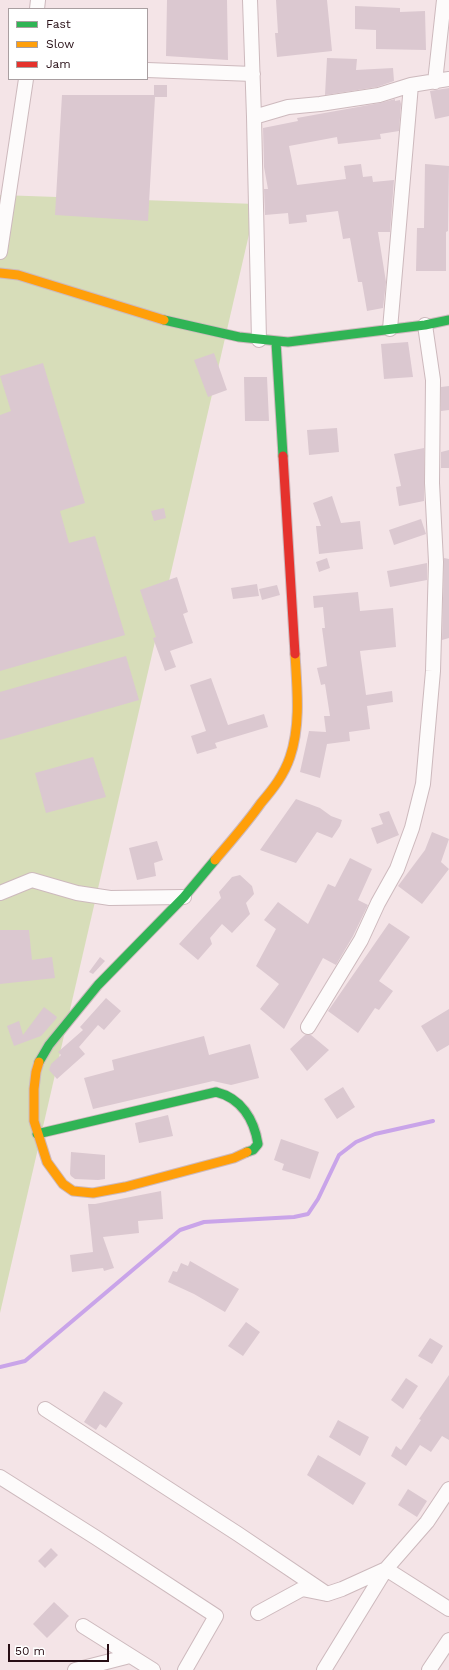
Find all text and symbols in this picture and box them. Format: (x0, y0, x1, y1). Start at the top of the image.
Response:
legend (8, 8, 148, 80)
text: Fast (46, 17, 71, 31)
text: Slow (46, 37, 74, 51)
text: Jam (46, 57, 71, 71)
scale bar (10, 1636, 111, 1662)
text: 50 m (15, 1644, 45, 1658)

